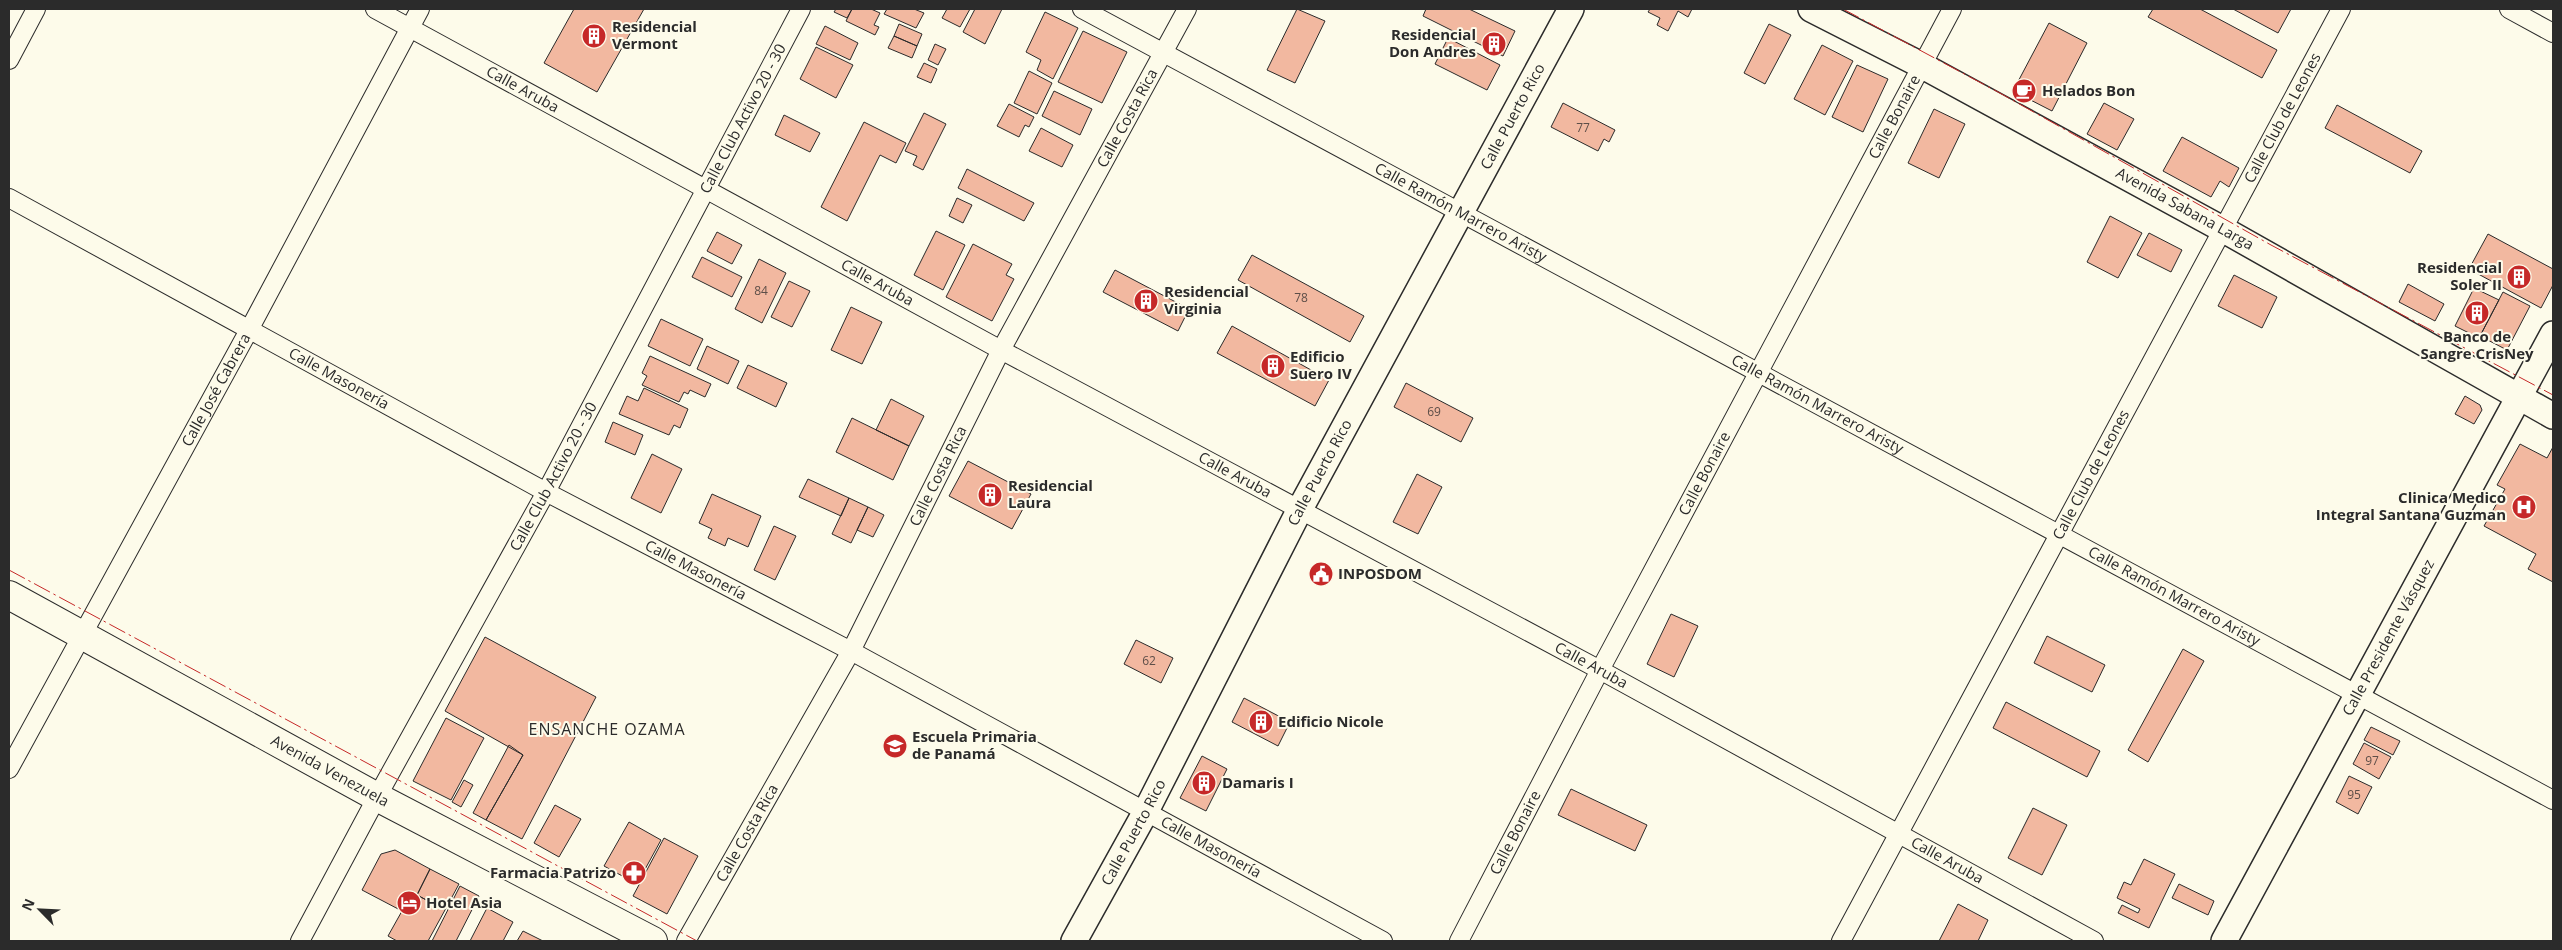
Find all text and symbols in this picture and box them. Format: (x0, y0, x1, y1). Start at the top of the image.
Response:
place label: Residencial Vermont (612, 16, 697, 53)
building icon: Residencial Vermont (581, 23, 607, 49)
place label: Residencial Don Andres (1389, 24, 1476, 61)
building icon: Residencial Don Andres (1481, 31, 1507, 57)
street label: Calle Club Activo 20 - 30 (694, 40, 790, 197)
street label: Calle Club de Leones (2239, 49, 2325, 186)
street label: Calle Puerto Rico (1475, 59, 1549, 173)
street label: Calle Aruba (483, 61, 563, 116)
street label: Calle Costa Rica (1092, 65, 1162, 171)
street label: Calle Bonaire (1863, 71, 1924, 162)
cafe icon: Helados Bon (2011, 78, 2037, 104)
place label: Helados Bon (2042, 80, 2135, 100)
house number: 77 (1576, 119, 1590, 136)
street label: Calle Ramón Marrero Aristy (1372, 157, 1551, 266)
street label: Avenida Sabana Larga (2113, 162, 2258, 254)
street label: Calle Aruba (838, 254, 918, 310)
place label: Residencial Soler II (2417, 257, 2502, 294)
building icon: Residencial Soler II (2506, 264, 2532, 290)
place label: Residencial Virginia (1164, 281, 1249, 318)
house number: 84 (754, 282, 768, 299)
building icon: Residencial Virginia (1133, 288, 1159, 314)
house number: 78 (1294, 289, 1308, 306)
building icon: Banco de Sangre CrisNey (2464, 300, 2490, 326)
place label: Banco de Sangre CrisNey (2420, 326, 2534, 363)
street label: Calle José Cabrera (176, 329, 254, 450)
street label: Calle Masonería (286, 342, 393, 413)
place label: Edificio Suero IV (1290, 346, 1352, 383)
street label: Calle Ramón Marrero Aristy (1728, 349, 1908, 458)
building icon: Edificio Suero IV (1260, 353, 1286, 379)
street label: Calle Club Activo 20 - 30 (504, 398, 601, 554)
house number: 69 (1427, 403, 1441, 420)
street label: Calle Club de Leones (2047, 406, 2133, 543)
street label: Calle Puerto Rico (1282, 415, 1356, 529)
street label: Calle Costa Rica (904, 422, 971, 529)
street label: Calle Bonaire (1673, 428, 1734, 519)
street label: Calle Aruba (1195, 446, 1275, 502)
place label: Residencial Laura (1008, 475, 1093, 512)
building icon: Residencial Laura (977, 482, 1003, 508)
place label: Clinica Medico Integral Santana Guzman (2316, 487, 2506, 524)
hospital icon: Clinica Medico Integral Santana Guzman (2511, 494, 2537, 520)
street label: Calle Masonería (642, 534, 750, 604)
street label: Calle Ramón Marrero Aristy (2085, 541, 2265, 650)
street label: Calle Presidente Vásquez (2337, 555, 2438, 719)
public building icon: INPOSDOM (1308, 561, 1334, 587)
place label: INPOSDOM (1338, 563, 1422, 583)
street label: Calle Aruba (1552, 637, 1632, 692)
house number: 62 (1142, 652, 1156, 669)
building icon: Edificio Nicole (1248, 709, 1274, 735)
place label: Edificio Nicole (1278, 711, 1384, 731)
district label: ENSANCHE OZAMA (528, 718, 686, 740)
place label: Escuela Primaria de Panamá (912, 726, 1037, 763)
street label: Avenida Venezuela (268, 730, 393, 811)
school or university icon: Escuela Primaria de Panamá (882, 733, 908, 759)
house number: 97 (2365, 752, 2379, 769)
building icon: Damaris I (1191, 770, 1217, 796)
place label: Damaris I (1222, 772, 1294, 792)
street label: Calle Puerto Rico (1096, 775, 1170, 889)
street label: Calle Costa Rica (711, 780, 782, 885)
house number: 95 (2347, 786, 2361, 803)
street label: Calle Bonaire (1484, 787, 1545, 878)
street label: Calle Masonería (1158, 811, 1265, 882)
street label: Calle Aruba (1908, 832, 1988, 888)
pharmacy icon: Farmacia Patrizo (621, 860, 647, 886)
place label: Farmacia Patrizo (490, 862, 616, 882)
north arrow (15, 885, 65, 935)
hotel icon: Hotel Asia (396, 890, 422, 916)
place label: Hotel Asia (426, 892, 502, 912)
text: N (17, 895, 39, 914)

